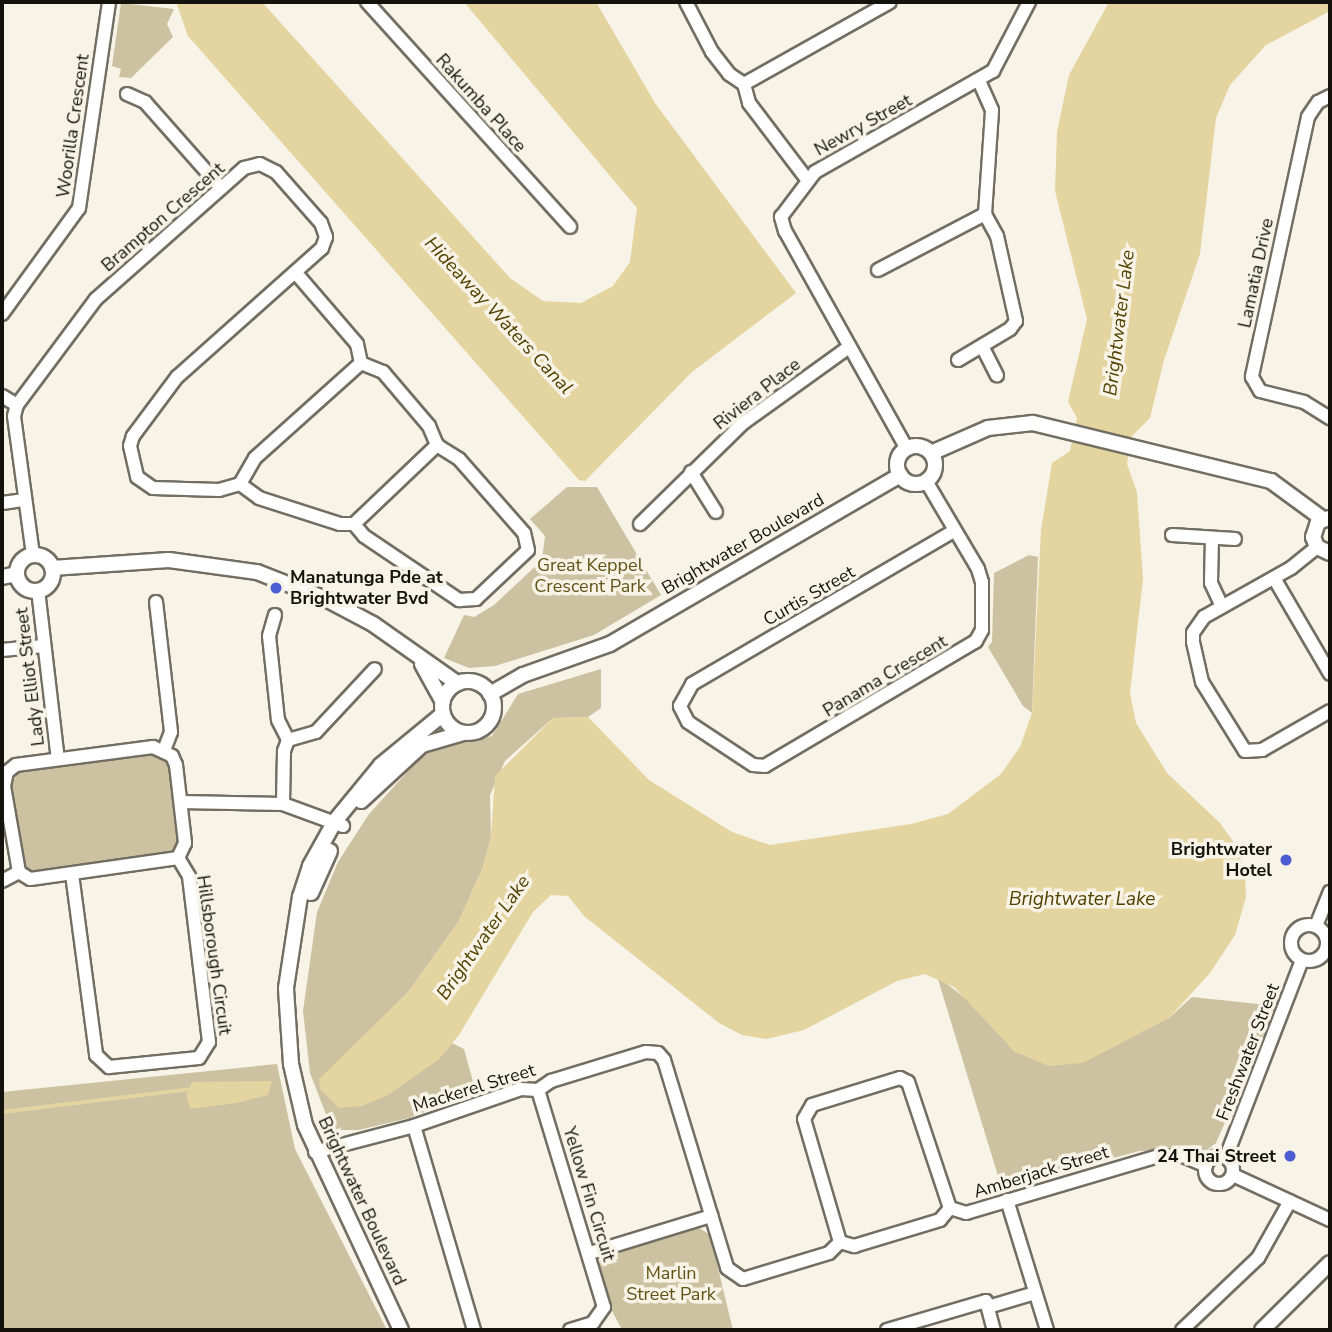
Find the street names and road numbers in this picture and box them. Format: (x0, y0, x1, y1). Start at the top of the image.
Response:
street label: Rakumba Place (431, 49, 531, 157)
street label: Woorilla Crescent (52, 53, 94, 199)
street label: Newry Street (811, 89, 915, 161)
street label: Brampton Crescent (97, 158, 229, 276)
street label: Lamatia Drive (1234, 216, 1278, 330)
street label: Riviera Place (709, 354, 805, 434)
street label: Brightwater Boulevard (658, 489, 828, 599)
street label: Curtis Street (760, 561, 858, 631)
street label: Lady Elliot Street (11, 607, 49, 747)
street label: Panama Crescent (819, 630, 951, 722)
street label: Hillsborough Circuit (192, 874, 236, 1036)
street label: Freshwater Street (1212, 981, 1284, 1123)
street label: Mackerel Street (410, 1059, 538, 1117)
street label: Brightwater Boulevard (313, 1113, 411, 1289)
street label: Yellow Fin Circuit (558, 1124, 620, 1264)
street label: Amberjack Street (971, 1141, 1111, 1203)

